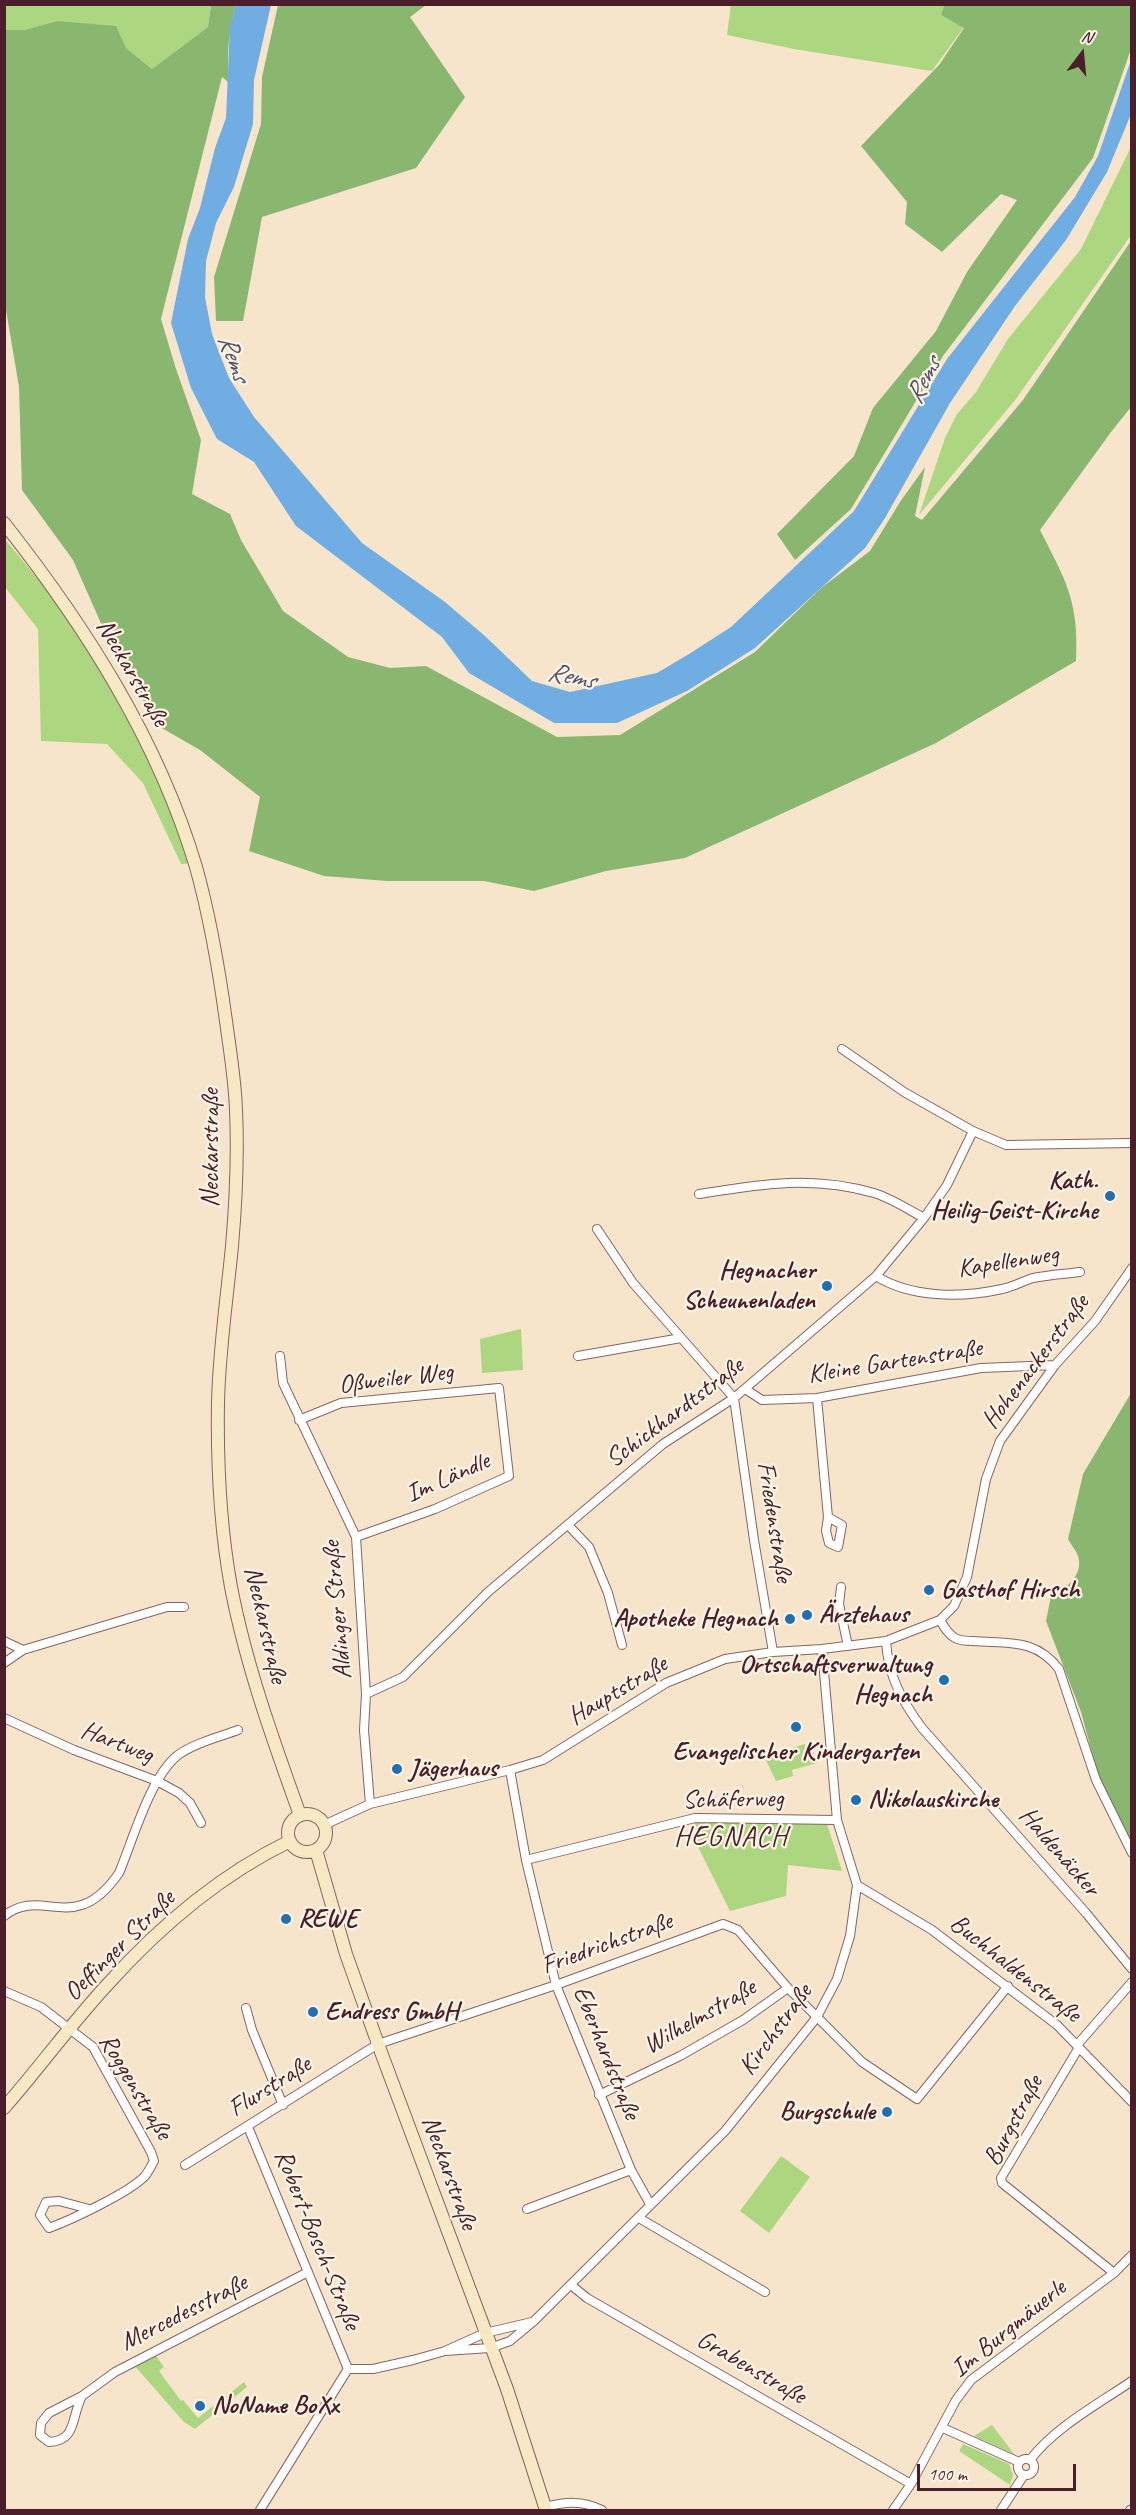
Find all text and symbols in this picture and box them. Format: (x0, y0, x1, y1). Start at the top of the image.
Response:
north arrow (1052, 24, 1112, 84)
text: N (1079, 26, 1094, 48)
water label: Rems (210, 330, 256, 386)
water label: Rems (899, 353, 949, 409)
street label: Neckarstraße (89, 614, 175, 732)
water label: Rems (545, 657, 597, 697)
street label: Neckarstraße (195, 1088, 227, 1208)
place label: Kath. Heilig-Geist-Kirche (931, 1165, 1098, 1226)
marker: Kath. Heilig-Geist-Kirche (1103, 1189, 1117, 1203)
street label: Kapellenweg (955, 1239, 1061, 1285)
place label: Hegnacher Scheunenladen (683, 1255, 815, 1316)
marker: Hegnacher Scheunenladen (820, 1279, 834, 1293)
street label: Hohenackerstraße (975, 1289, 1097, 1435)
street label: Kleine Gartenstraße (806, 1333, 984, 1391)
street label: Schickhardtstraße (600, 1351, 750, 1475)
street label: Oßweiler Weg (337, 1356, 455, 1402)
street label: Im Ländle (401, 1446, 495, 1510)
street label: Friedenstraße (749, 1459, 799, 1585)
street label: Aldinger Straße (316, 1539, 360, 1681)
street label: Neckarstraße (236, 1563, 294, 1687)
place label: Gasthof Hirsch (941, 1574, 1080, 1606)
marker: Gasthof Hirsch (922, 1583, 936, 1597)
place label: Ärztehaus (819, 1599, 909, 1631)
place label: Apotheke Hegnach (614, 1603, 778, 1635)
marker: Ärztehaus (800, 1608, 814, 1622)
marker: Apotheke Hegnach (783, 1612, 797, 1626)
street label: Hauptstraße (563, 1649, 673, 1733)
place label: Ortschaftsverwaltung Hegnach (739, 1649, 932, 1710)
marker: Ortschaftsverwaltung Hegnach (937, 1673, 951, 1687)
street label: Hartweg (76, 1715, 158, 1771)
marker: Evangelischer Kindergarten (789, 1720, 803, 1734)
place label: Evangelischer Kindergarten (673, 1736, 919, 1768)
place label: Jägerhaus (409, 1753, 497, 1785)
marker: Jägerhaus (390, 1762, 404, 1776)
street label: Schäferweg (682, 1784, 784, 1816)
place label: Nikolauskirche (868, 1784, 998, 1816)
marker: Nikolauskirche (849, 1793, 863, 1807)
street label: Haldenäcker (1012, 1801, 1106, 1903)
district label: HEGNACH (674, 1821, 788, 1855)
street label: Oeffinger Straße (58, 1884, 182, 2008)
place label: REWE (298, 1903, 358, 1935)
street label: Friedrichstraße (537, 1906, 677, 1982)
street label: Buchhaldenstraße (943, 1908, 1087, 2030)
marker: REWE (279, 1912, 293, 1926)
street label: Wilhelmstraße (638, 1972, 762, 2062)
street label: Kirchstraße (732, 1978, 820, 2082)
street label: Eberhardstraße (565, 1982, 647, 2124)
place label: Endress GmbH (325, 1996, 458, 2028)
marker: Endress GmbH (306, 2005, 320, 2019)
street label: Roggenstraße (91, 2028, 179, 2146)
street label: Flurstraße (223, 2049, 317, 2125)
street label: Burgstraße (977, 2071, 1051, 2171)
place label: Burgschule (779, 2096, 875, 2128)
marker: Burgschule (880, 2105, 894, 2119)
street label: Neckarstraße (414, 2112, 484, 2234)
street label: Robert-Bosch-Straße (267, 2145, 367, 2335)
street label: Mercedesstraße (115, 2268, 253, 2358)
street label: Im Burgmäuerle (945, 2273, 1073, 2385)
street label: Grabenstraße (691, 2324, 811, 2412)
place label: NoName BoXx (212, 2390, 338, 2422)
marker: NoName BoXx (193, 2399, 207, 2413)
scale bar (920, 2452, 1079, 2490)
text: 100 m (928, 2463, 967, 2485)

